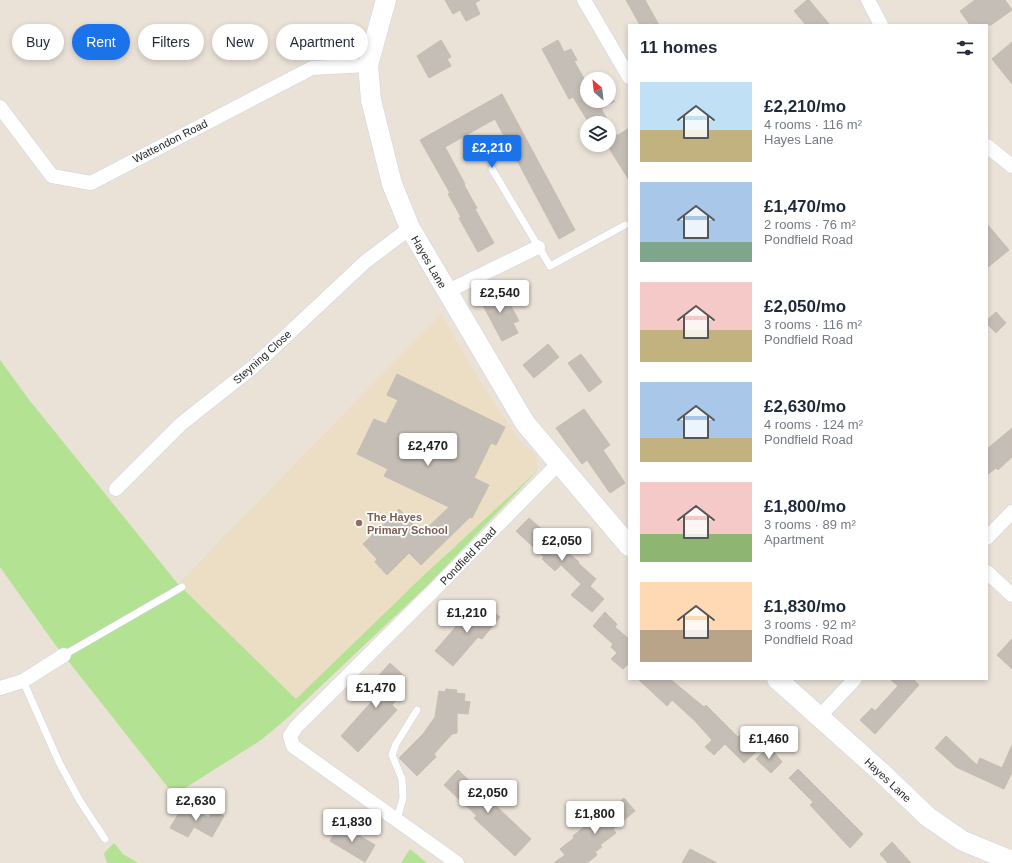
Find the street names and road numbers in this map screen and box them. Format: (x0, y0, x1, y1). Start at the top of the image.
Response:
street label: Wattendon Road (131, 117, 209, 165)
street label: Hayes Lane (409, 234, 449, 290)
street label: Steyning Close (230, 328, 294, 386)
street label: Pondfield Road (438, 525, 498, 587)
street label: Hayes Lane (862, 756, 914, 804)

